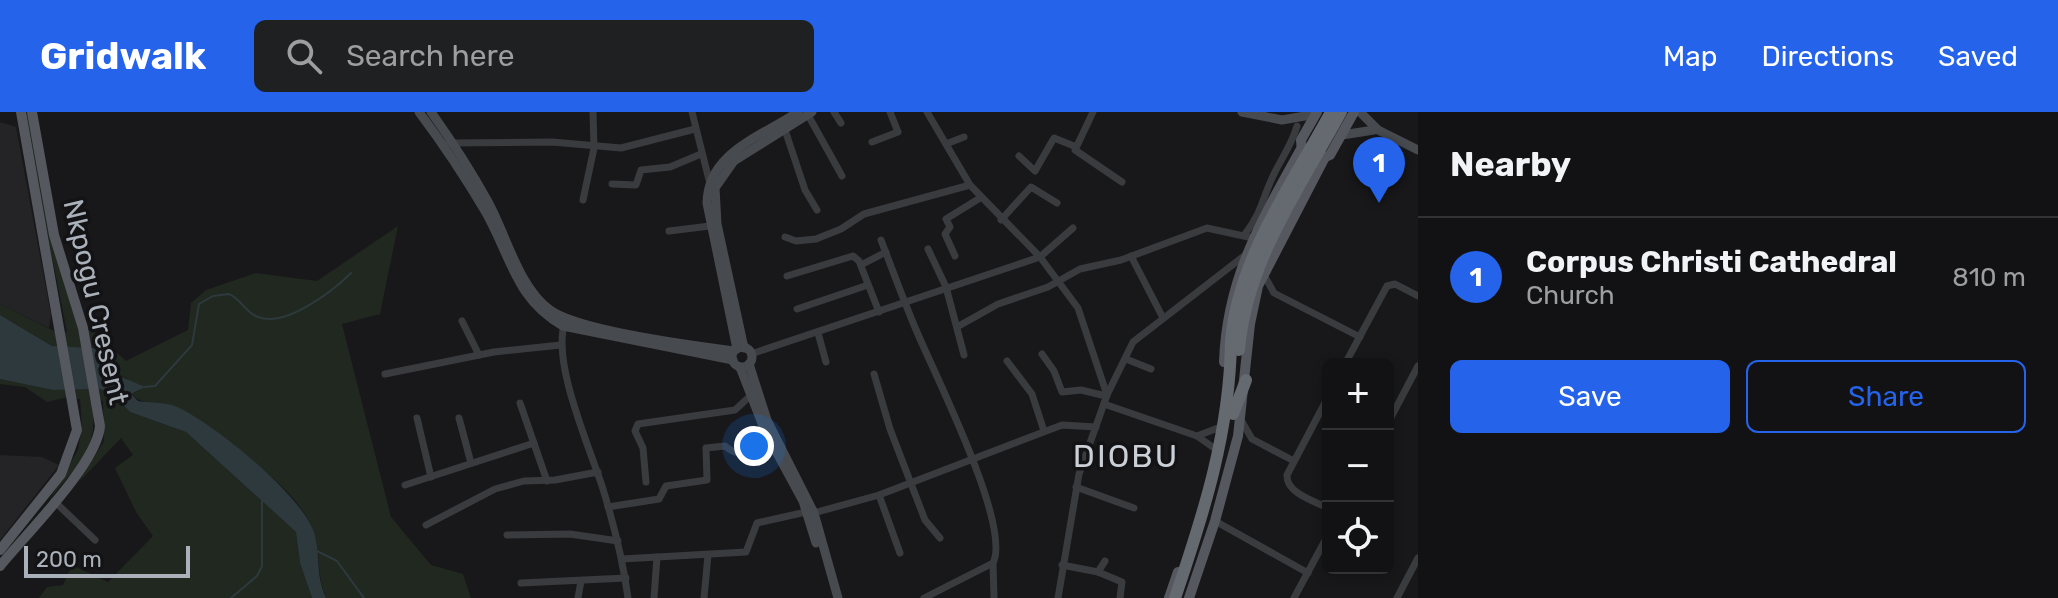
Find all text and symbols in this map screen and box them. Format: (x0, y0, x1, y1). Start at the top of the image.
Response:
search box (254, 20, 814, 92)
text: Gridwalk (40, 33, 206, 79)
icon: search (282, 34, 326, 78)
text: Search here (346, 38, 514, 74)
text: Map (1663, 40, 1717, 73)
text: Directions (1761, 40, 1894, 73)
text: Saved (1938, 40, 2018, 73)
pin: 1 (1353, 137, 1405, 203)
text: Nearby (1450, 144, 1571, 185)
street label: Nkpogu Cresent (56, 196, 136, 408)
text: Corpus Christi Cathedral (1526, 244, 1897, 280)
text: 1 (1470, 262, 1482, 293)
text: 810 m (1952, 262, 2026, 293)
text: Church (1526, 280, 1615, 311)
map controls (1322, 358, 1394, 574)
button: + (1322, 358, 1394, 430)
button: Save (1450, 360, 1730, 433)
button: Share (1746, 360, 2026, 433)
your location (734, 426, 774, 466)
button: − (1322, 430, 1394, 502)
district label: DIOBU (1073, 437, 1179, 475)
button: locate (1322, 502, 1394, 574)
scale bar (24, 542, 190, 578)
text: 200 m (36, 546, 102, 573)

